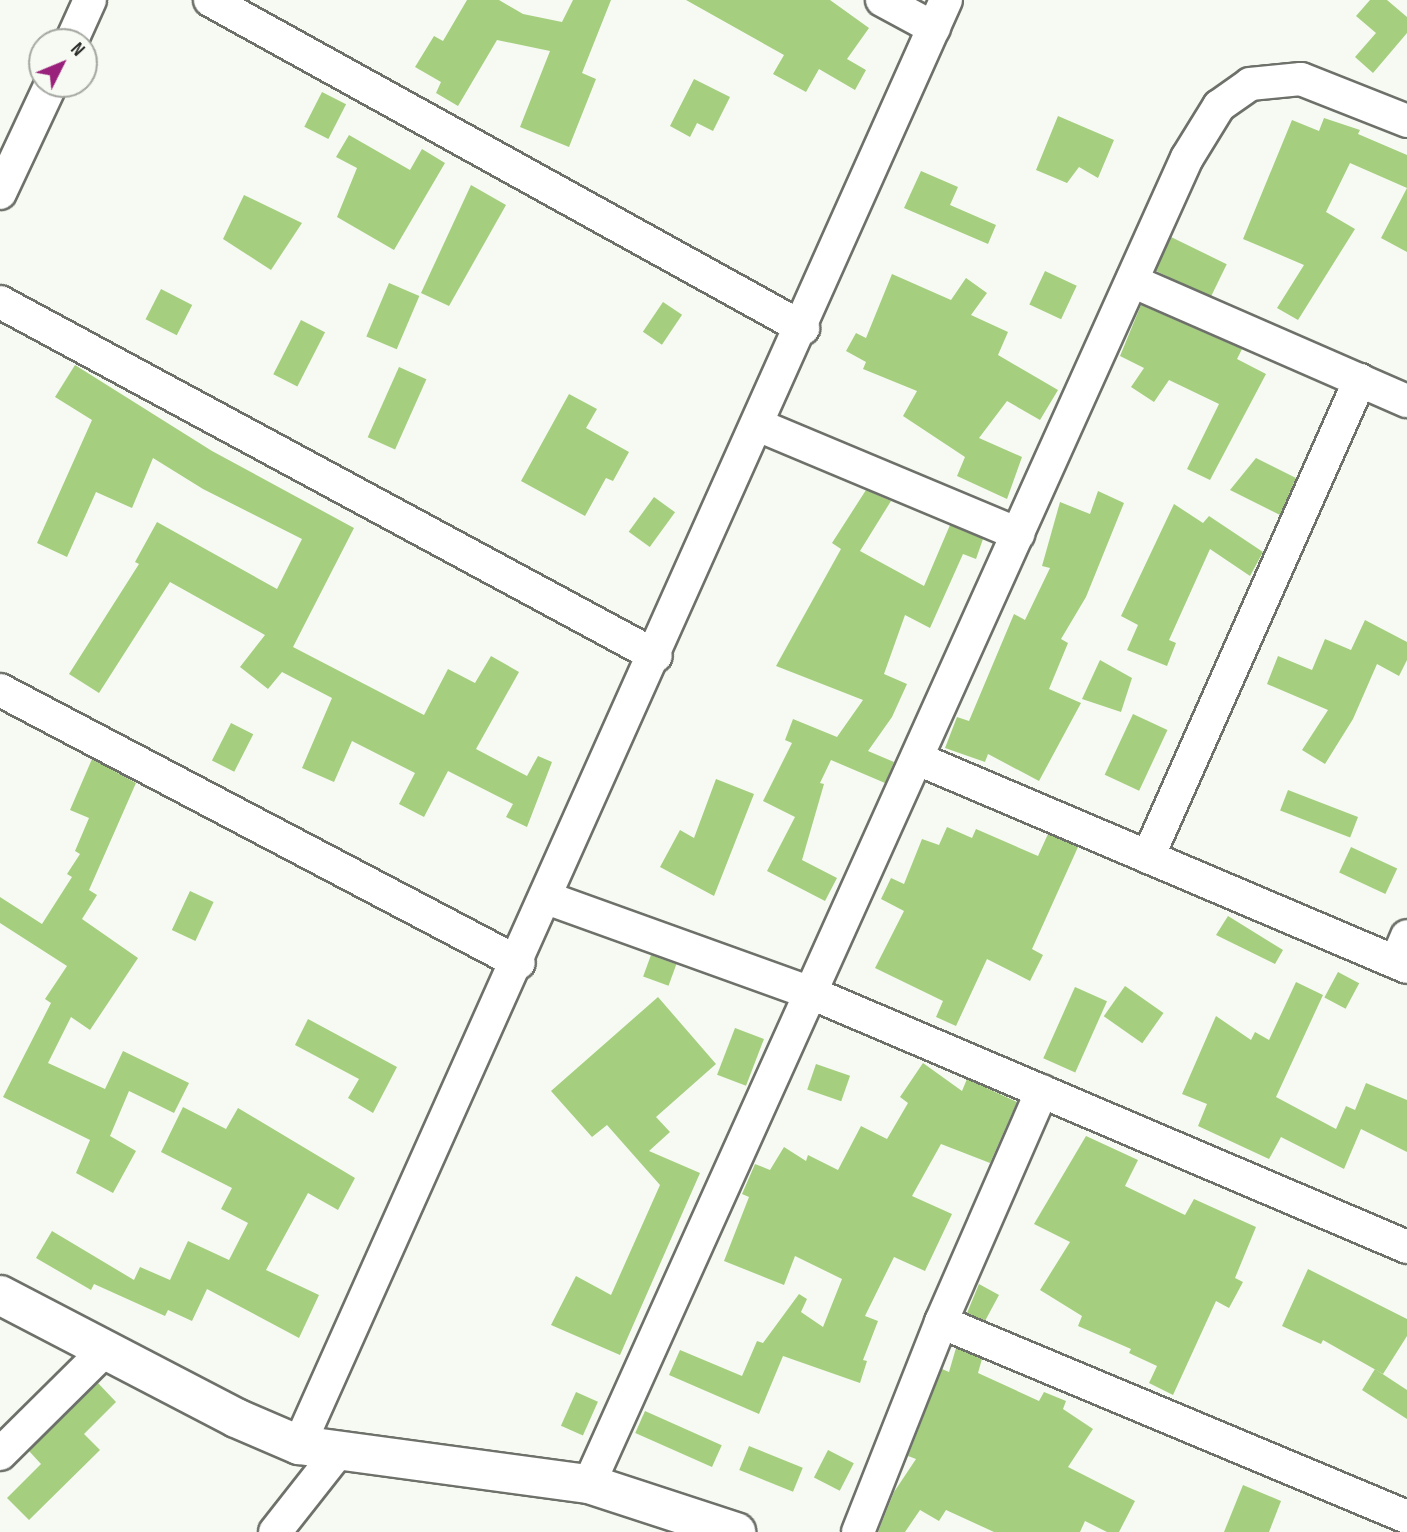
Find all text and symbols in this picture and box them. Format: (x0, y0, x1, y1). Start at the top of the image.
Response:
north arrow (28, 28, 98, 98)
text: N (65, 38, 89, 61)

